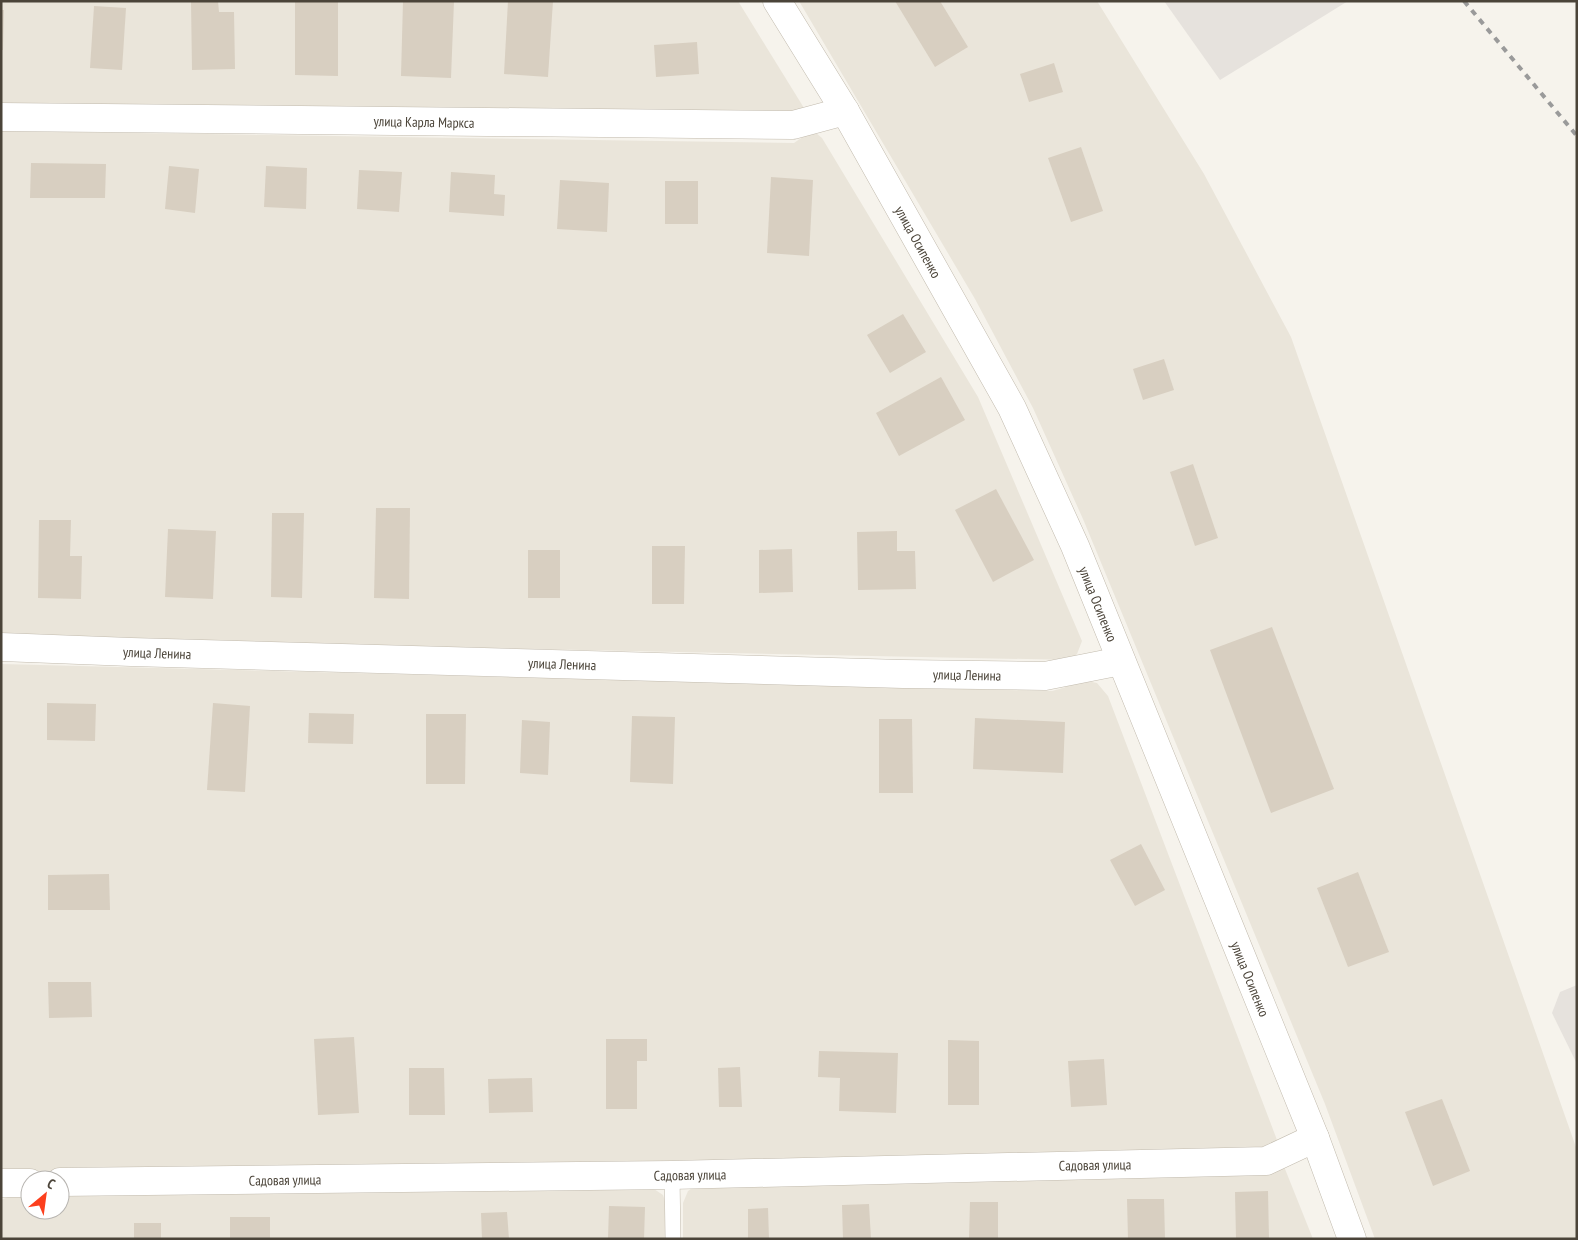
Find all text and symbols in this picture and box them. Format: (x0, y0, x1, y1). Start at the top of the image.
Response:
street label: улица Карла Маркса (373, 112, 475, 132)
street label: улица Осипенко (891, 203, 945, 281)
street label: улица Осипенко (1075, 564, 1121, 644)
street label: улица Ленина (123, 643, 191, 663)
street label: улица Ленина (528, 654, 596, 674)
street label: улица Ленина (933, 665, 1001, 685)
street label: улица Осипенко (1227, 939, 1273, 1019)
street label: Садовая улица (1059, 1155, 1131, 1175)
street label: Садовая улица (654, 1165, 726, 1185)
north arrow (20, 1170, 70, 1220)
street label: Садовая улица (249, 1170, 321, 1190)
text: С (44, 1174, 59, 1193)

